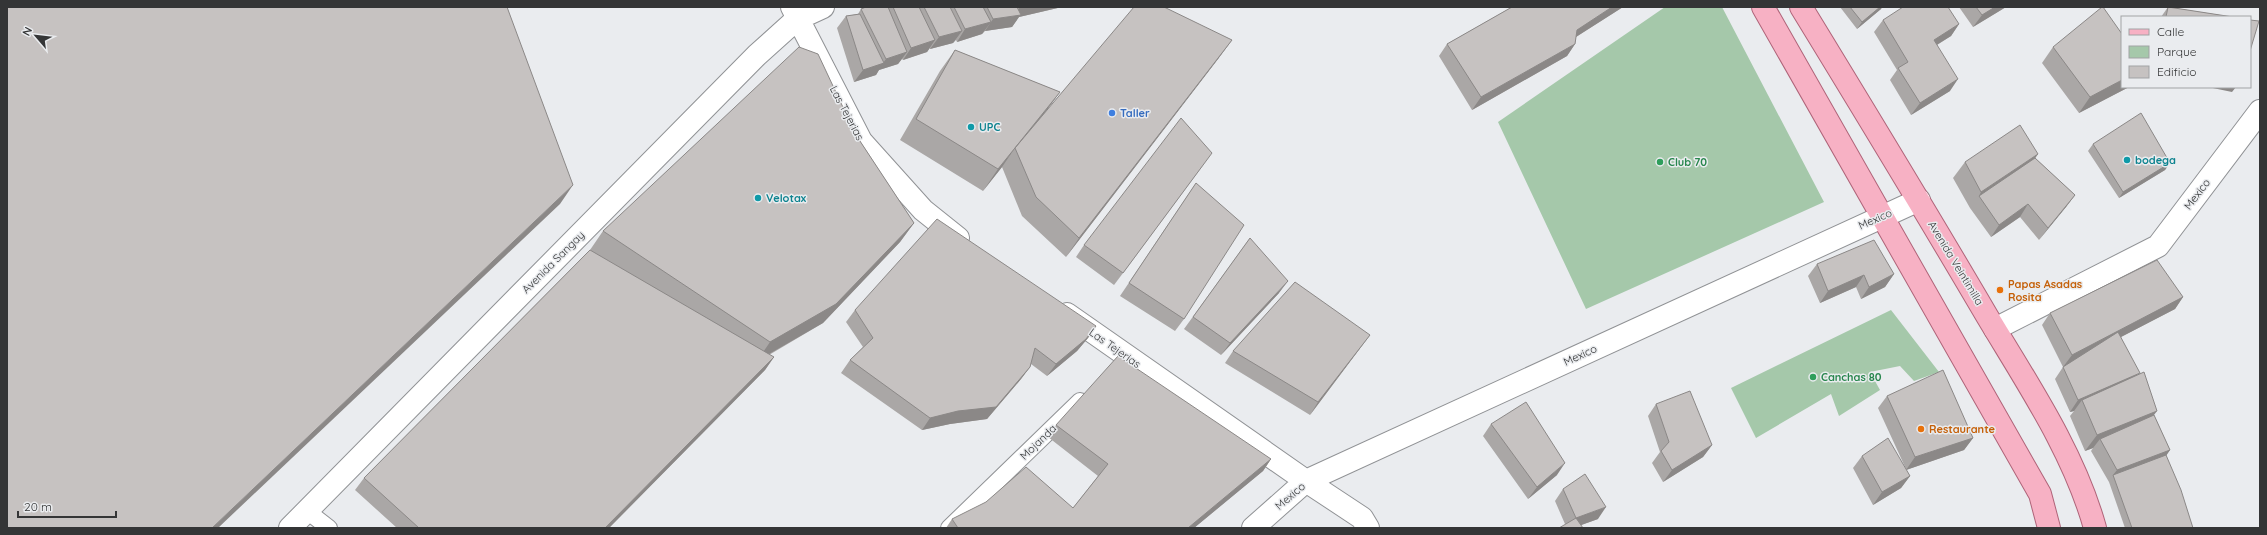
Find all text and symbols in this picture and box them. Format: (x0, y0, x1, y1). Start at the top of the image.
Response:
north arrow (16, 16, 56, 56)
legend (2121, 16, 2251, 88)
text: N (19, 24, 35, 38)
text: Calle (2157, 24, 2185, 39)
text: Parque (2157, 44, 2197, 59)
text: Edificio (2157, 64, 2197, 79)
street label: Las Tejerias (827, 83, 867, 143)
place label: Taller (1120, 106, 1150, 120)
marker: Taller (1107, 108, 1117, 118)
place label: UPC (979, 120, 1000, 134)
marker: UPC (966, 122, 976, 132)
place label: bodega (2135, 153, 2176, 167)
place label: Club 70 (1668, 155, 1707, 169)
marker: bodega (2122, 155, 2132, 165)
marker: Club 70 (1655, 157, 1665, 167)
street label: Mexico (2181, 175, 2213, 212)
place label: Velotax (766, 191, 807, 205)
marker: Velotax (753, 193, 763, 203)
street label: Mexico (1856, 205, 1894, 233)
street label: Avenida Veintimilla (1925, 218, 1987, 308)
street label: Avenida Sangay (519, 228, 587, 296)
place label: Papas Asadas Rosita (2008, 277, 2082, 304)
marker: Papas Asadas Rosita (1995, 285, 2005, 295)
street label: Las Tejerias (1086, 325, 1144, 371)
street label: Mexico (1561, 341, 1599, 369)
place label: Canchas 80 (1821, 370, 1882, 384)
marker: Canchas 80 (1808, 372, 1818, 382)
street label: Mojanda (1017, 421, 1059, 463)
place label: Restaurante (1929, 422, 1996, 436)
marker: Restaurante (1916, 424, 1926, 434)
street label: Mexico (1272, 479, 1308, 513)
scale bar (18, 493, 116, 519)
text: 20 m (24, 499, 52, 514)

